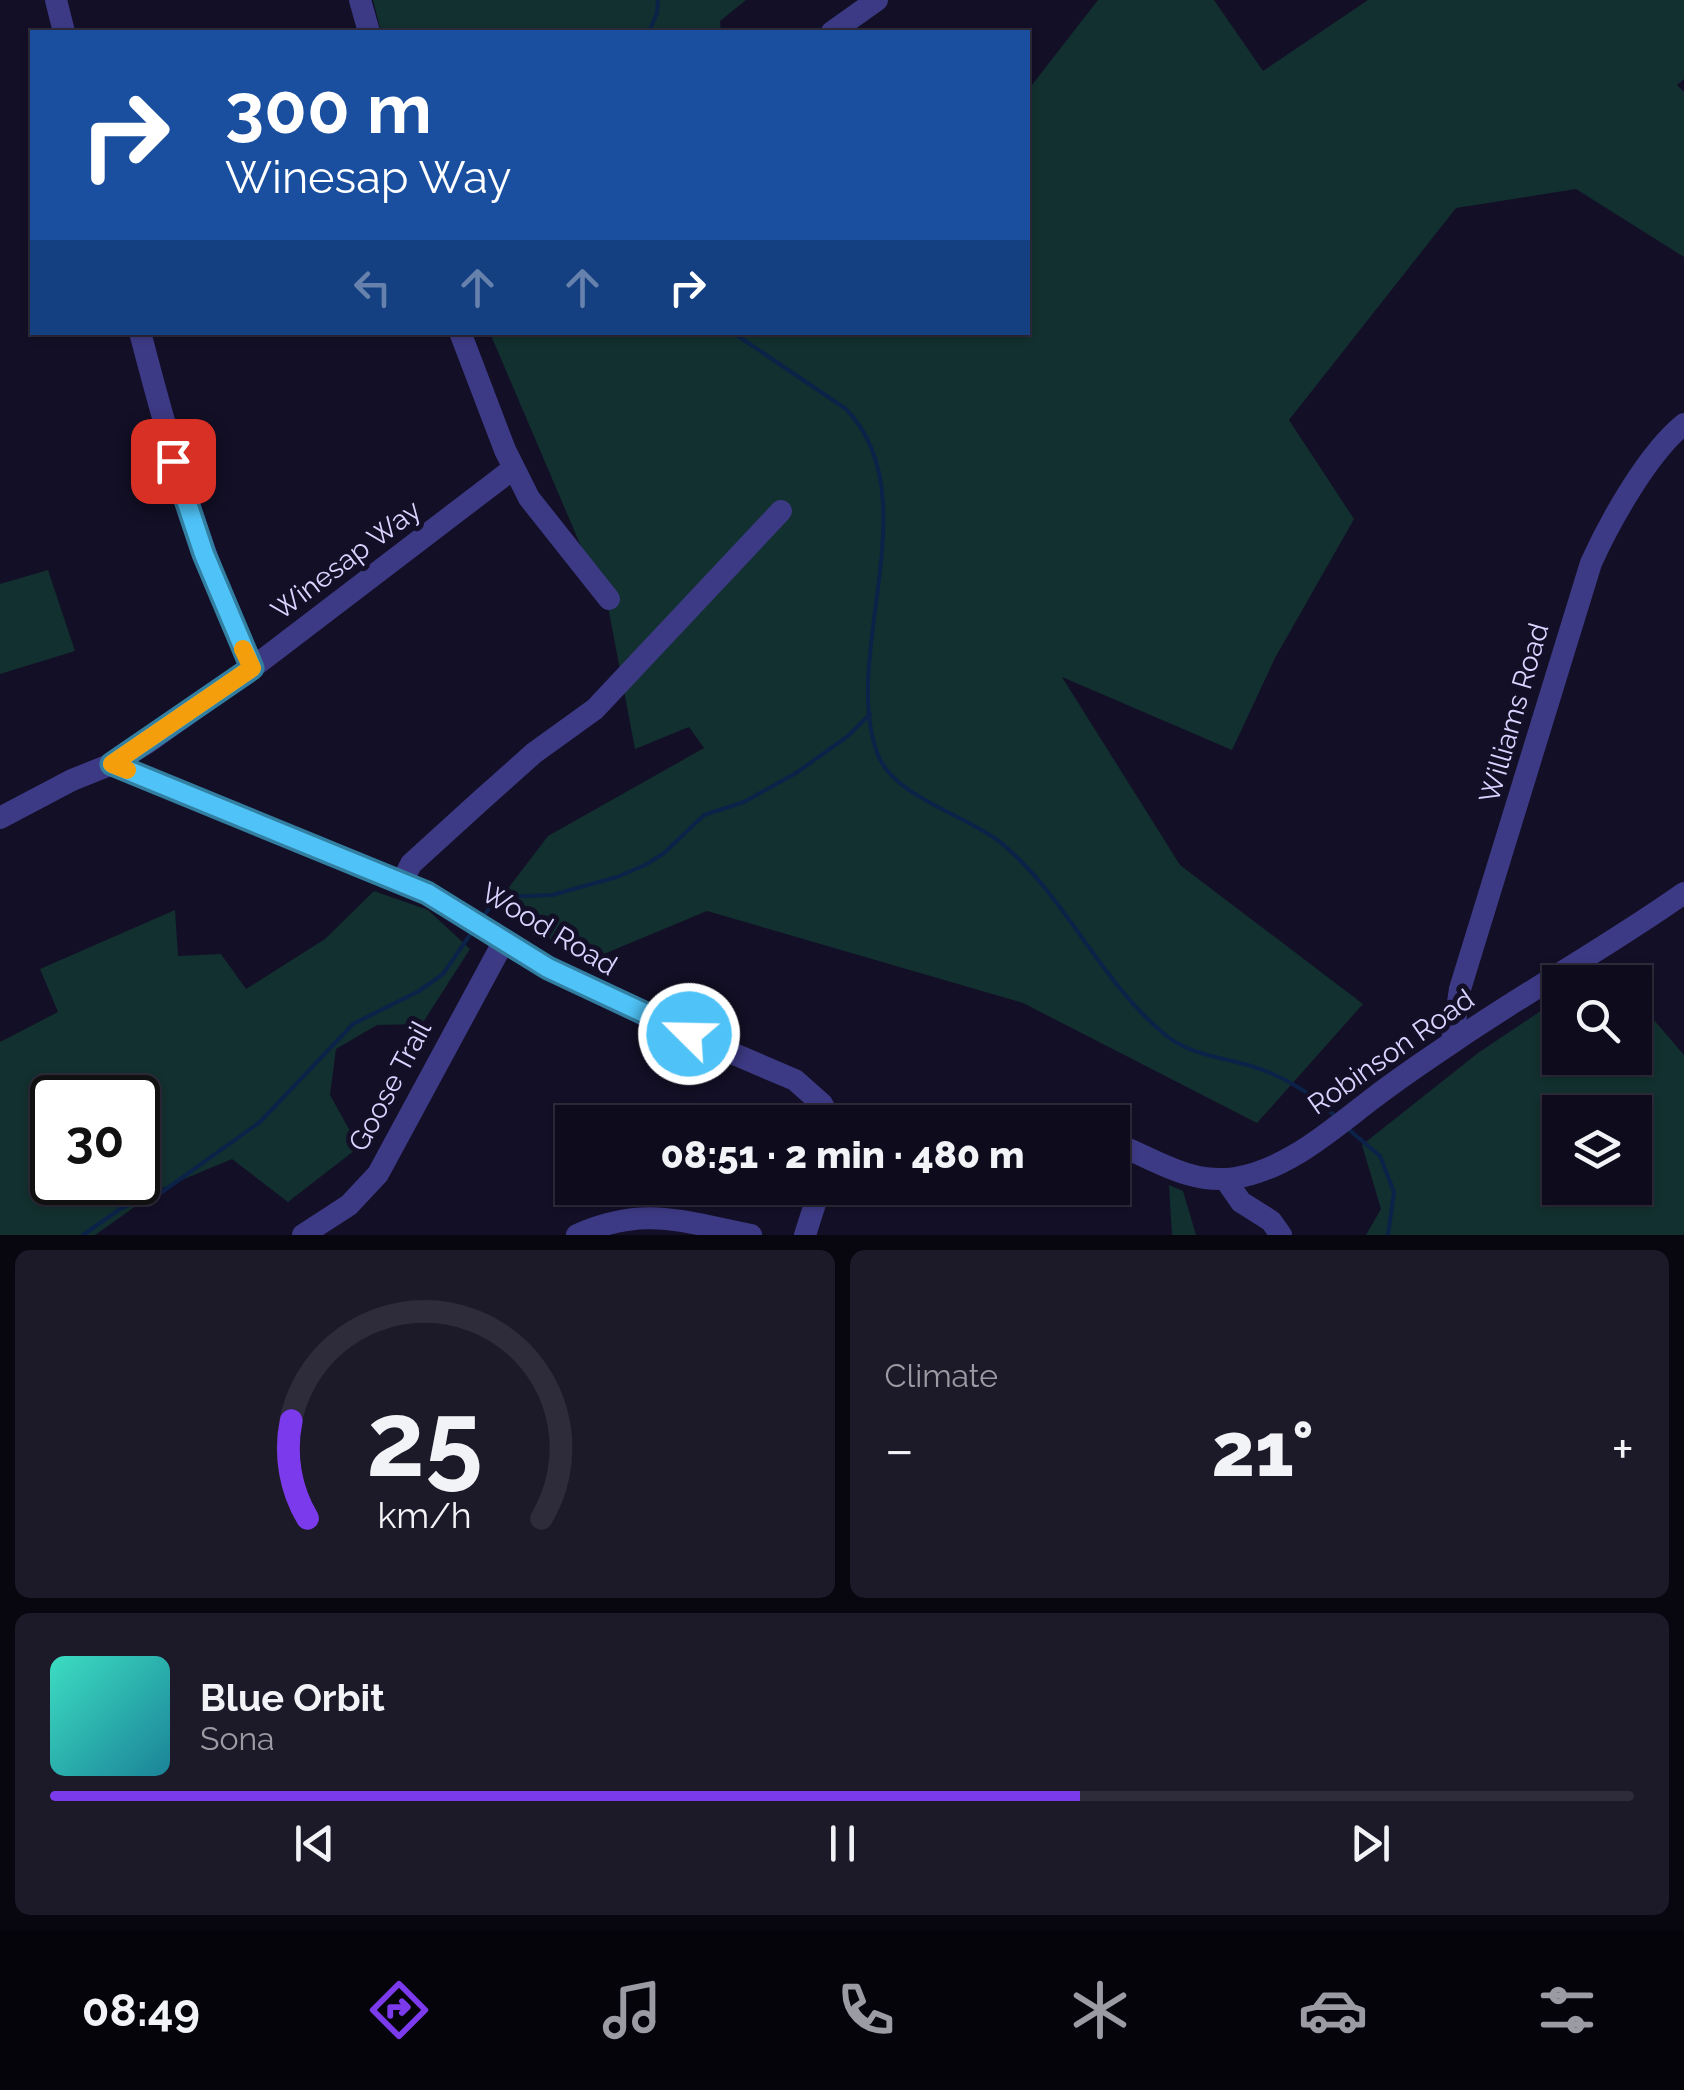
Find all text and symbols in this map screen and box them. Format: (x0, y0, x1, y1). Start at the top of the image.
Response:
text: 300 m (225, 67, 432, 149)
icon: right (60, 70, 190, 200)
text: Winesap Way (225, 151, 511, 204)
icon: left (345, 260, 400, 315)
icon: ahead (450, 260, 505, 315)
icon: ahead (555, 260, 610, 315)
icon: right (660, 260, 715, 315)
pin (131, 419, 216, 504)
icon: arrive (146, 434, 201, 489)
street label: Winesap Way (265, 493, 427, 627)
street label: Williams Road (1473, 619, 1555, 807)
street label: Wood Road (475, 876, 623, 982)
map controls (1542, 965, 1652, 1205)
button: search (1542, 965, 1652, 1075)
position arrow (637, 982, 741, 1086)
street label: Robinson Road (1302, 983, 1480, 1121)
street label: Goose Trail (342, 1015, 438, 1157)
speed limit sign: 30 (30, 1075, 160, 1205)
button: layers (1542, 1095, 1652, 1205)
text: 08:51 · 2 min · 480 m (661, 1132, 1024, 1177)
text: Climate (885, 1357, 998, 1394)
text: 25 (367, 1378, 483, 1500)
text: 21° (1211, 1405, 1314, 1494)
text: − (885, 1417, 914, 1482)
text: + (1611, 1417, 1634, 1482)
text: km/h (378, 1494, 472, 1536)
text: Blue Orbit (200, 1675, 385, 1720)
text: Sona (200, 1720, 275, 1757)
icon: previous (287, 1816, 342, 1871)
icon: pause (815, 1816, 870, 1871)
icon: next (1343, 1816, 1398, 1871)
icon: directions (364, 1975, 434, 2045)
icon: music (597, 1975, 667, 2045)
icon: phone (831, 1975, 901, 2045)
icon: climate (1065, 1975, 1135, 2045)
icon: car (1298, 1975, 1368, 2045)
icon: filters (1532, 1975, 1602, 2045)
text: 08:49 (82, 1984, 200, 2037)

